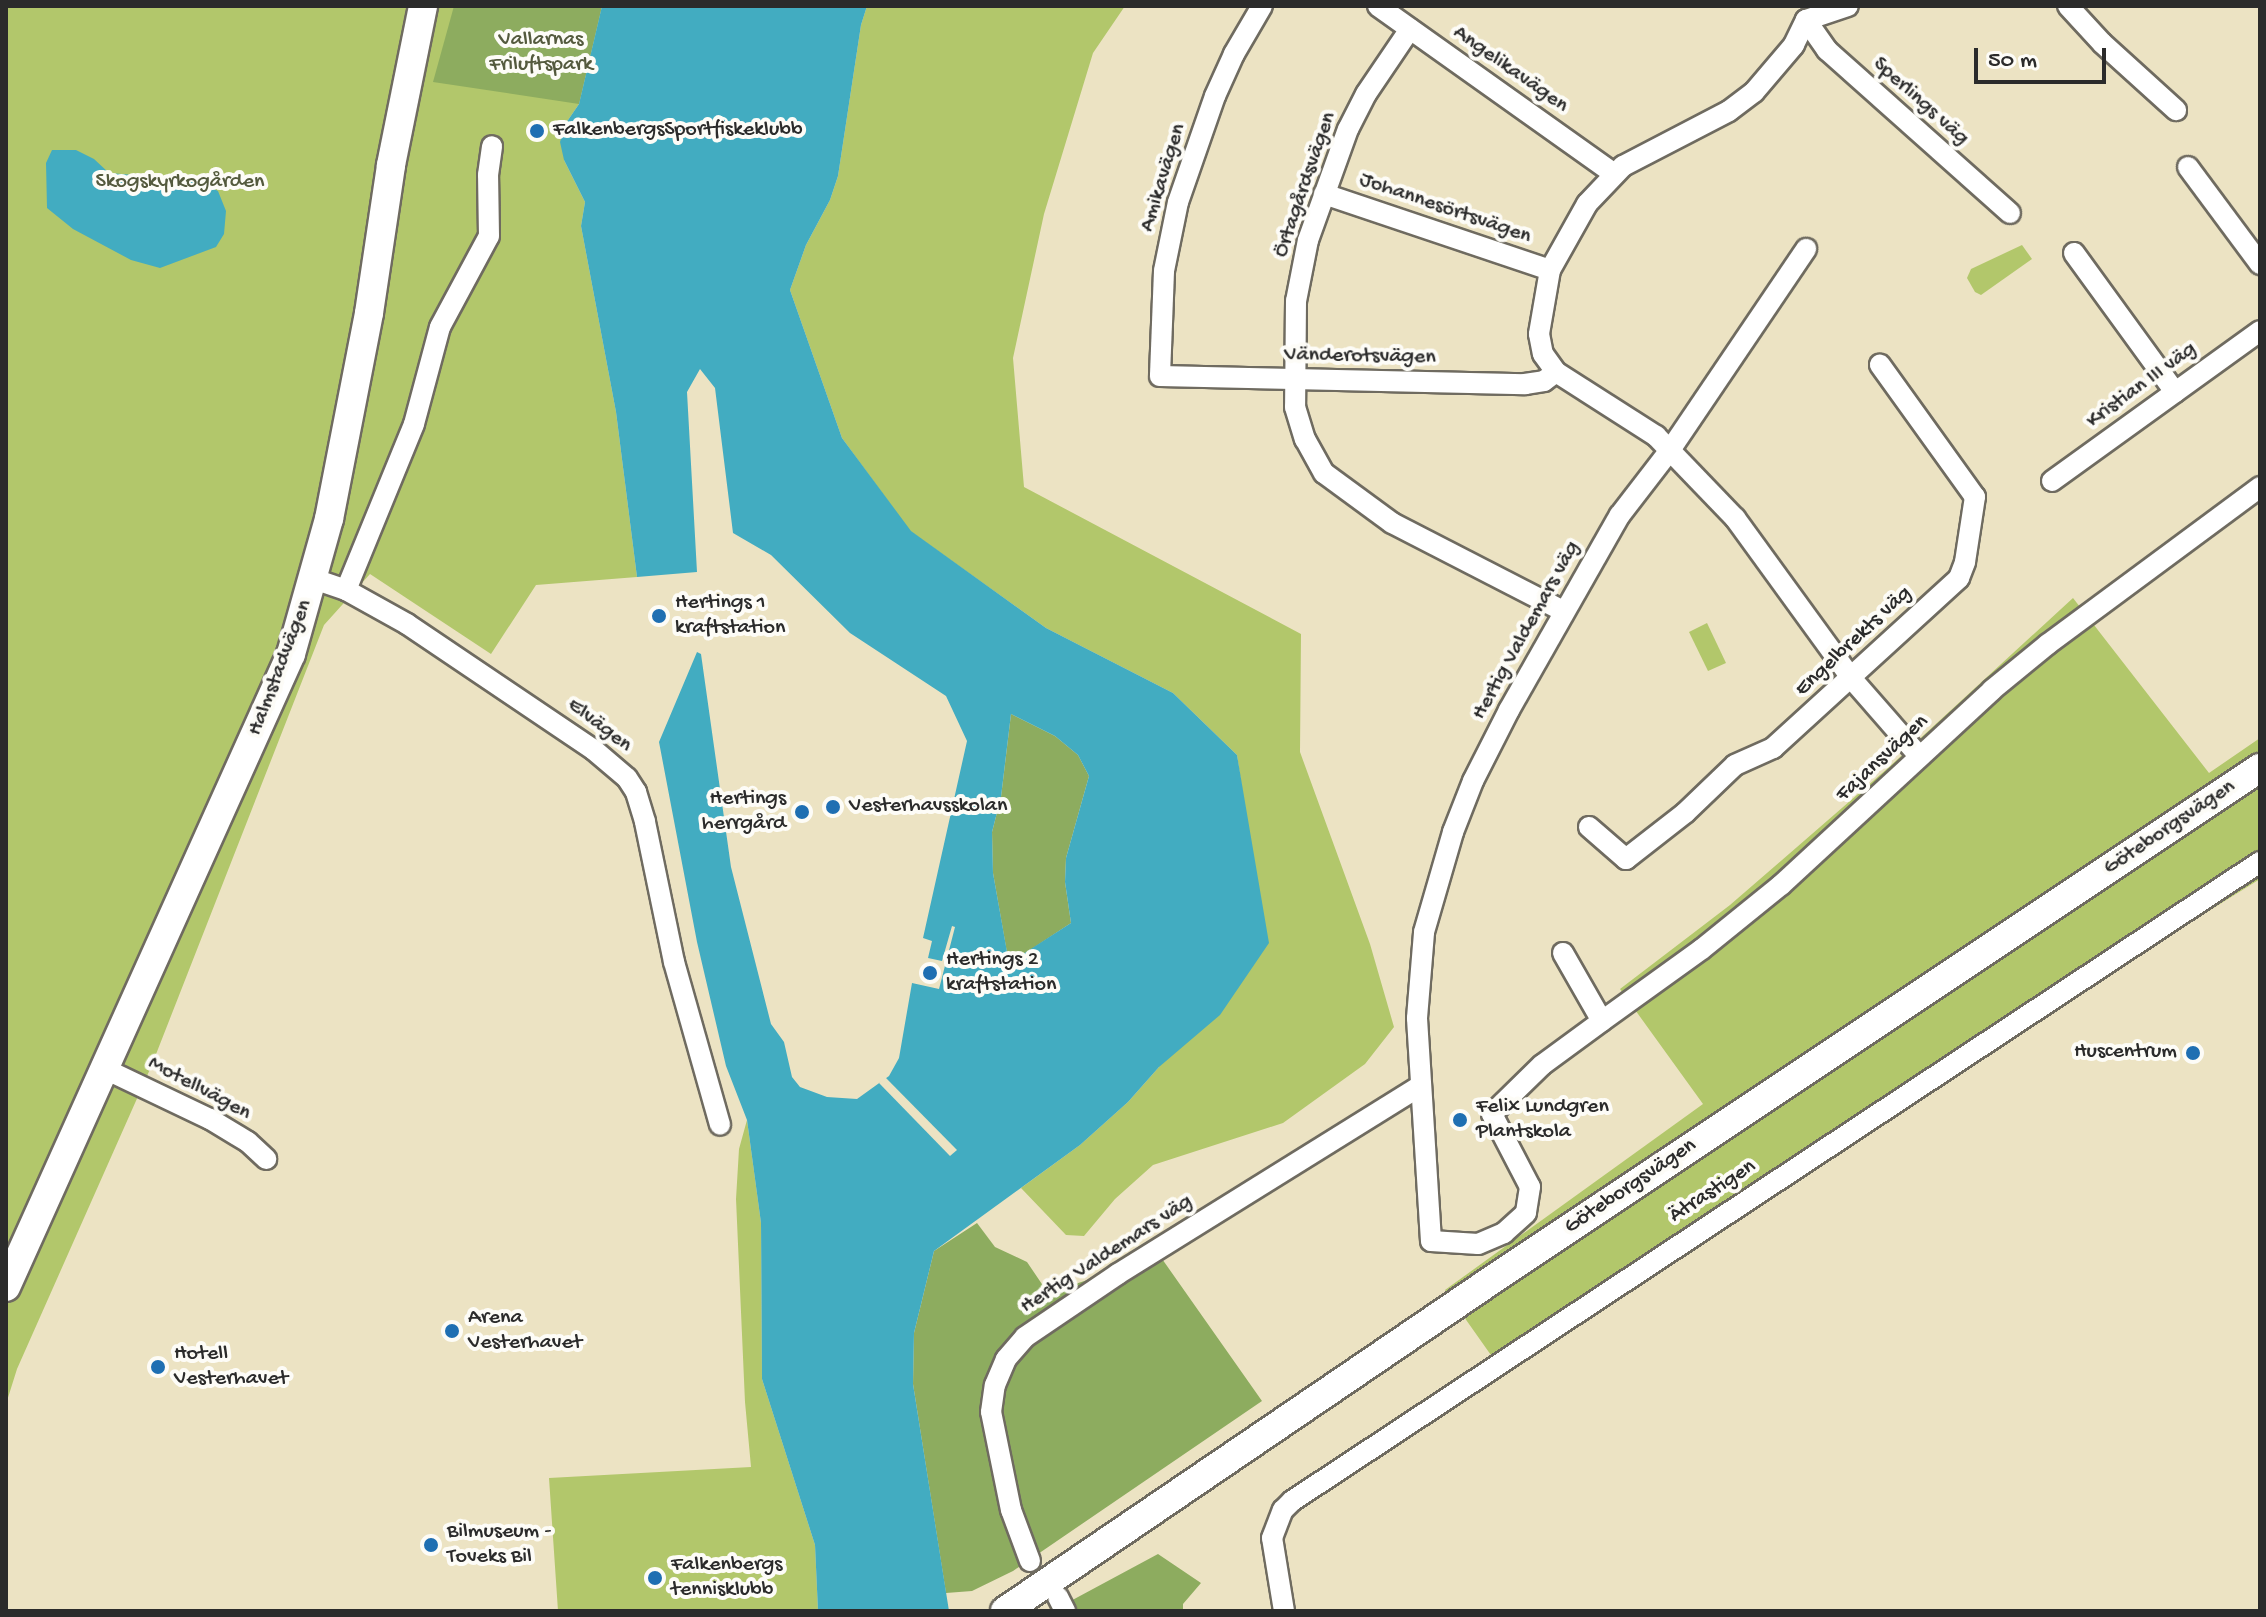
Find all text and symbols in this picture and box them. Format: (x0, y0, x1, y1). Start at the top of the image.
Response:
street label: Angelikavägen (1447, 20, 1573, 120)
park label: Vallarnas Friluftspark (489, 27, 593, 78)
scale bar (1978, 32, 2110, 82)
text: 50 m (1988, 47, 2037, 76)
street label: Sperlings väg (1866, 52, 1974, 152)
street label: Örtagårdsvägen (1269, 109, 1343, 261)
place label: FalkenbergsSportfiskeklubb (553, 118, 802, 144)
street label: Amikavägen (1135, 121, 1193, 235)
marker: FalkenbergsSportfiskeklubb (528, 122, 546, 140)
street label: Johannesörtsvägen (1356, 167, 1534, 251)
park label: Skogskyrkogården (96, 170, 264, 196)
street label: Kristian III väg (2082, 337, 2202, 435)
street label: Vänderotsvägen (1284, 342, 1436, 372)
street label: Hertig Valdemars väg (1467, 537, 1587, 725)
street label: Engelbrekts väg (1790, 581, 1918, 703)
place label: Hertings 1 kraftstation (675, 590, 785, 642)
street label: Halmstadvägen (243, 596, 319, 740)
marker: Hertings 1 kraftstation (650, 607, 668, 625)
street label: Elvägen (561, 693, 637, 759)
street label: Fajansvägen (1831, 709, 1935, 809)
street label: Göteborgsvägen (2099, 774, 2241, 882)
place label: Hertings herrgård (702, 786, 786, 838)
place label: Vesterhavsskolan (849, 794, 1007, 820)
marker: Vesterhavsskolan (824, 798, 842, 816)
marker: Hertings herrgård (793, 803, 811, 821)
place label: Hertings 2 kraftstation (946, 947, 1056, 998)
marker: Hertings 2 kraftstation (921, 964, 939, 982)
place label: Huscentrum (2074, 1040, 2177, 1066)
marker: Huscentrum (2184, 1044, 2202, 1062)
street label: Motellvägen (143, 1051, 255, 1127)
place label: Felix Lundgren Plantskola (1476, 1094, 1609, 1146)
marker: Felix Lundgren Plantskola (1451, 1111, 1469, 1129)
street label: Göteborgsvägen (1560, 1133, 1702, 1241)
street label: Ätrastigen (1665, 1154, 1761, 1230)
street label: Hertig Valdemars väg (1016, 1189, 1198, 1321)
place label: Arena Vesterhavet (468, 1305, 582, 1356)
marker: Arena Vesterhavet (443, 1322, 461, 1340)
place label: Hotell Vesterhavet (174, 1341, 288, 1392)
marker: Hotell Vesterhavet (149, 1358, 167, 1376)
place label: Bilmuseum - Toveks Bil (447, 1519, 551, 1570)
marker: Bilmuseum - Toveks Bil (422, 1536, 440, 1554)
place label: Falkenbergs tennisklubb (671, 1552, 782, 1604)
marker: Falkenbergs tennisklubb (646, 1569, 664, 1587)

